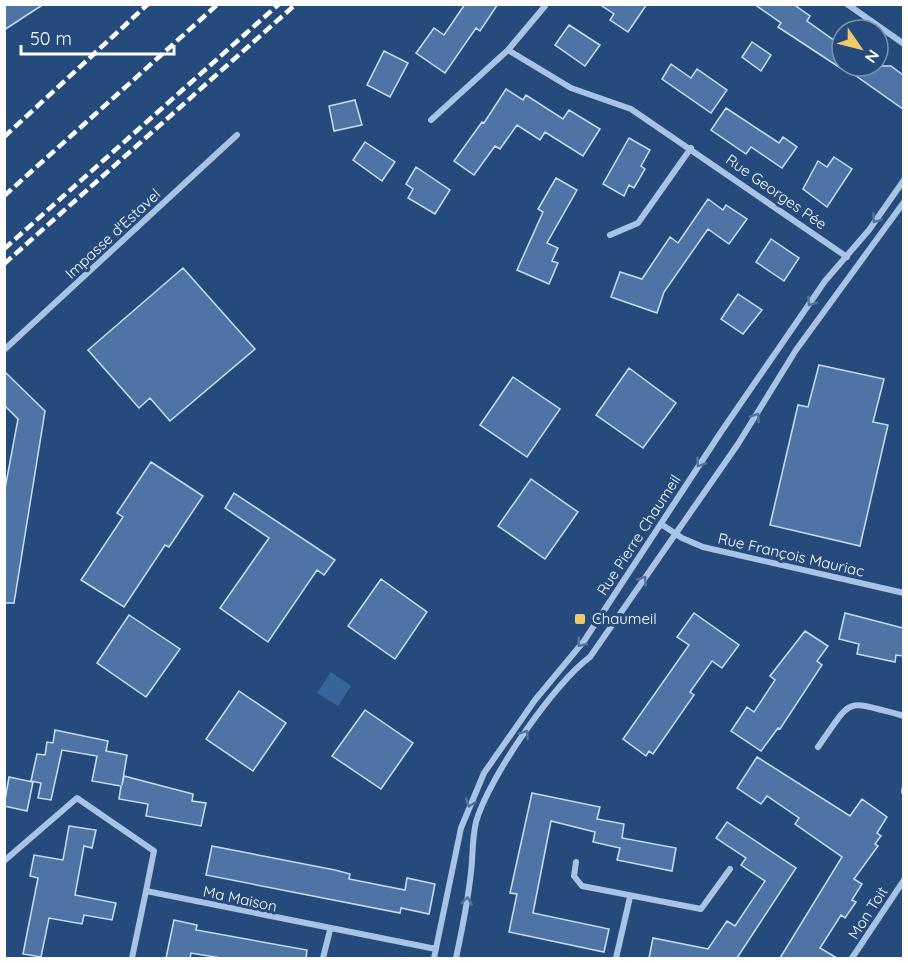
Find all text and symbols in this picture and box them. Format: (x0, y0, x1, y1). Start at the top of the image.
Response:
scale bar (21, 18, 174, 56)
north arrow (830, 18, 890, 78)
text: 50 m (30, 27, 72, 50)
text: N (861, 46, 884, 67)
street label: Rue Georges Pée (722, 150, 830, 233)
street label: Impasse d'Estavel (61, 185, 164, 283)
one-way arrow (872, 213, 883, 224)
one-way arrow (807, 296, 818, 307)
one-way arrow (749, 412, 760, 423)
one-way arrow (696, 456, 707, 467)
street label: Rue Pierre Chaumeil (592, 471, 685, 599)
street label: Rue François Mauriac (716, 528, 866, 581)
one-way arrow (636, 576, 647, 587)
place label: Chaumeil (592, 609, 657, 628)
marker: Chaumeil (573, 612, 587, 626)
one-way arrow (578, 636, 589, 647)
one-way arrow (518, 730, 529, 741)
one-way arrow (465, 797, 478, 808)
street label: Ma Maison (201, 881, 279, 916)
street label: Mon Toit (844, 883, 892, 943)
one-way arrow (460, 896, 473, 906)

